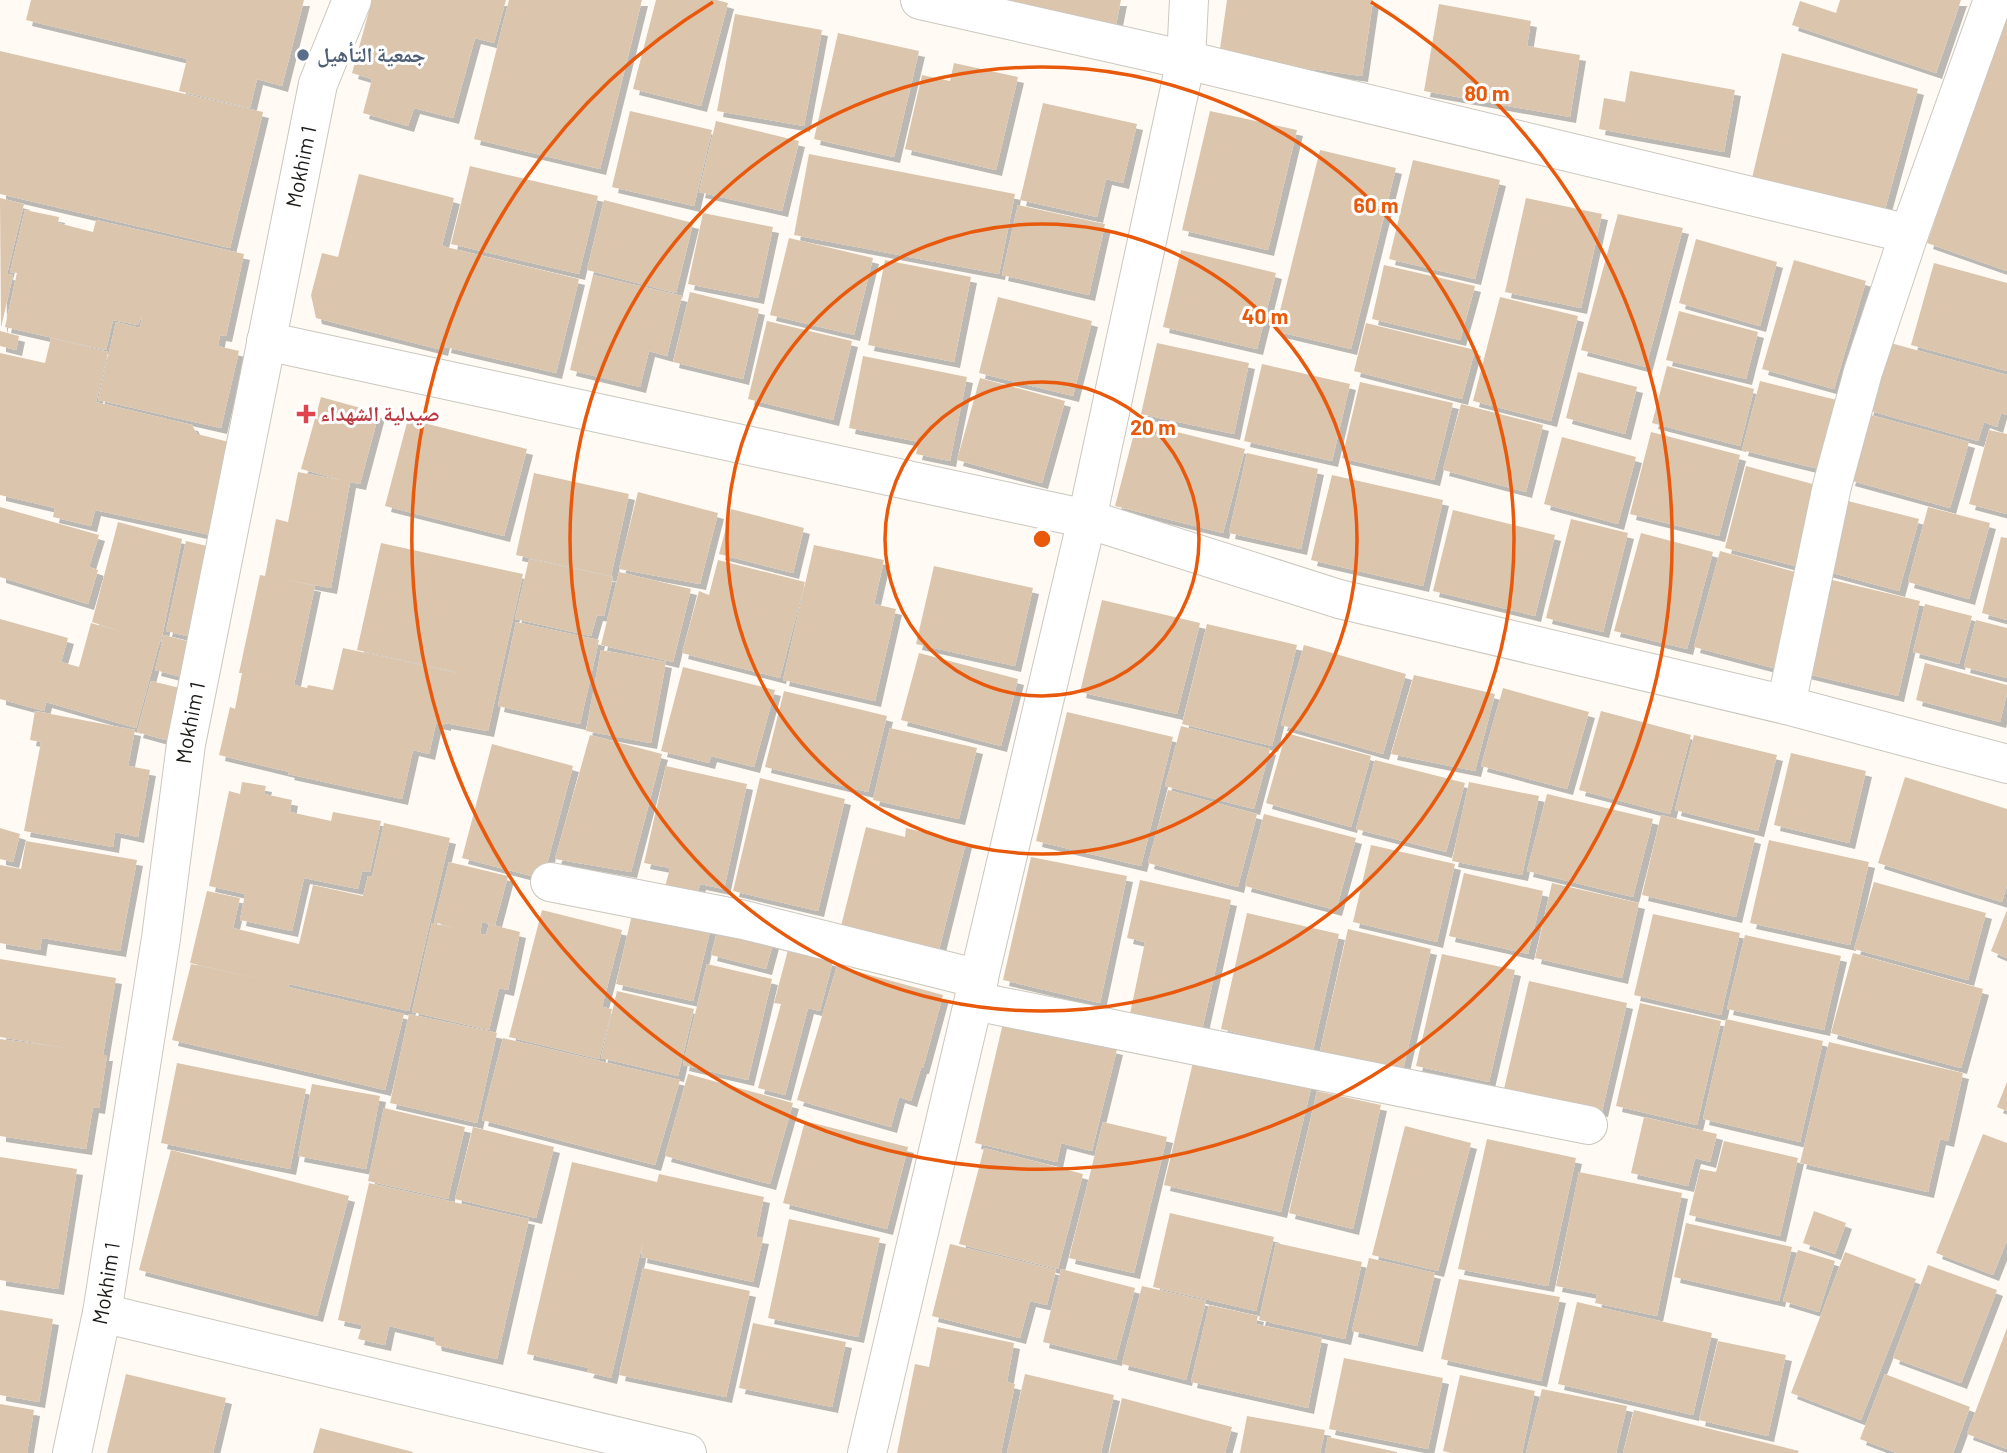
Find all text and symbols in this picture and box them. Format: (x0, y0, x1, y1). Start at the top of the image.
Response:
place label: جمعية التأهيل (317, 41, 426, 68)
marker: جمعية التأهيل (295, 47, 311, 63)
text: 80 m (1464, 80, 1510, 105)
street label: Mokhim 1 (280, 124, 320, 209)
text: 60 m (1354, 192, 1398, 217)
text: 40 m (1242, 303, 1288, 328)
place label: صيدلية الشهداء (320, 400, 440, 426)
marker: صيدلية الشهداء (298, 406, 314, 422)
text: 20 m (1130, 414, 1176, 439)
centre of rings (1030, 527, 1054, 551)
street label: Mokhim 1 (170, 680, 209, 765)
street label: Mokhim 1 (86, 1241, 124, 1327)

